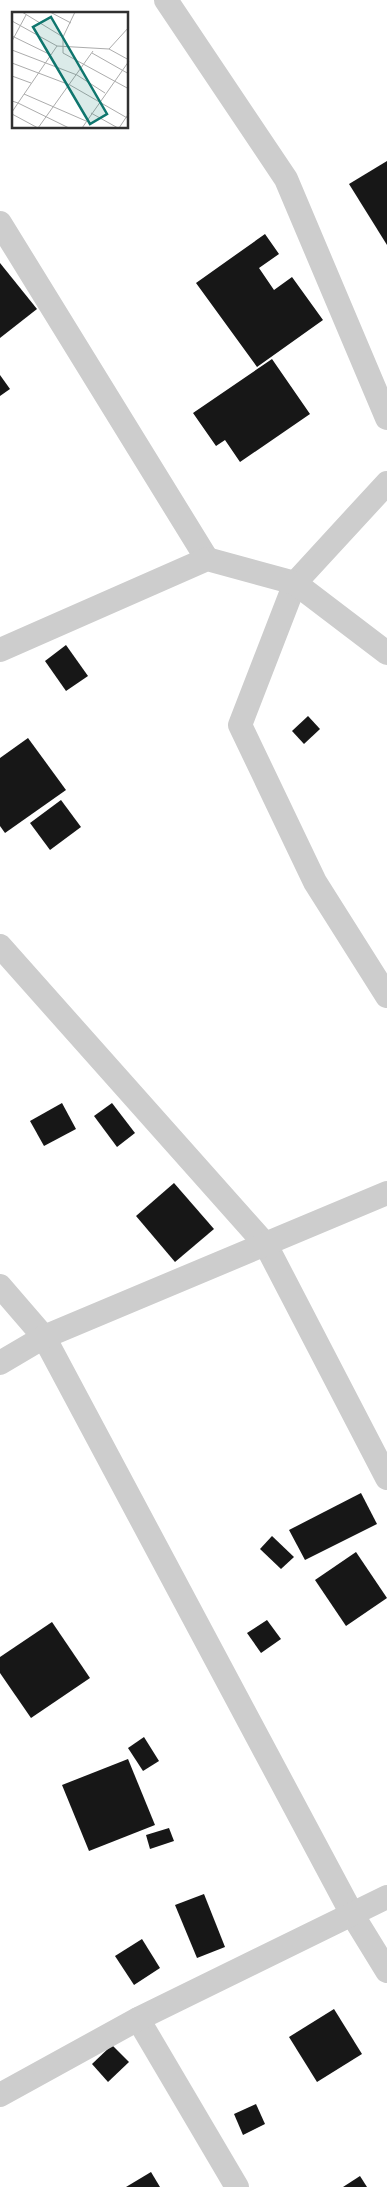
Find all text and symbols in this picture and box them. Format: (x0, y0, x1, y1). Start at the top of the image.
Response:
inset map (12, 12, 129, 129)

